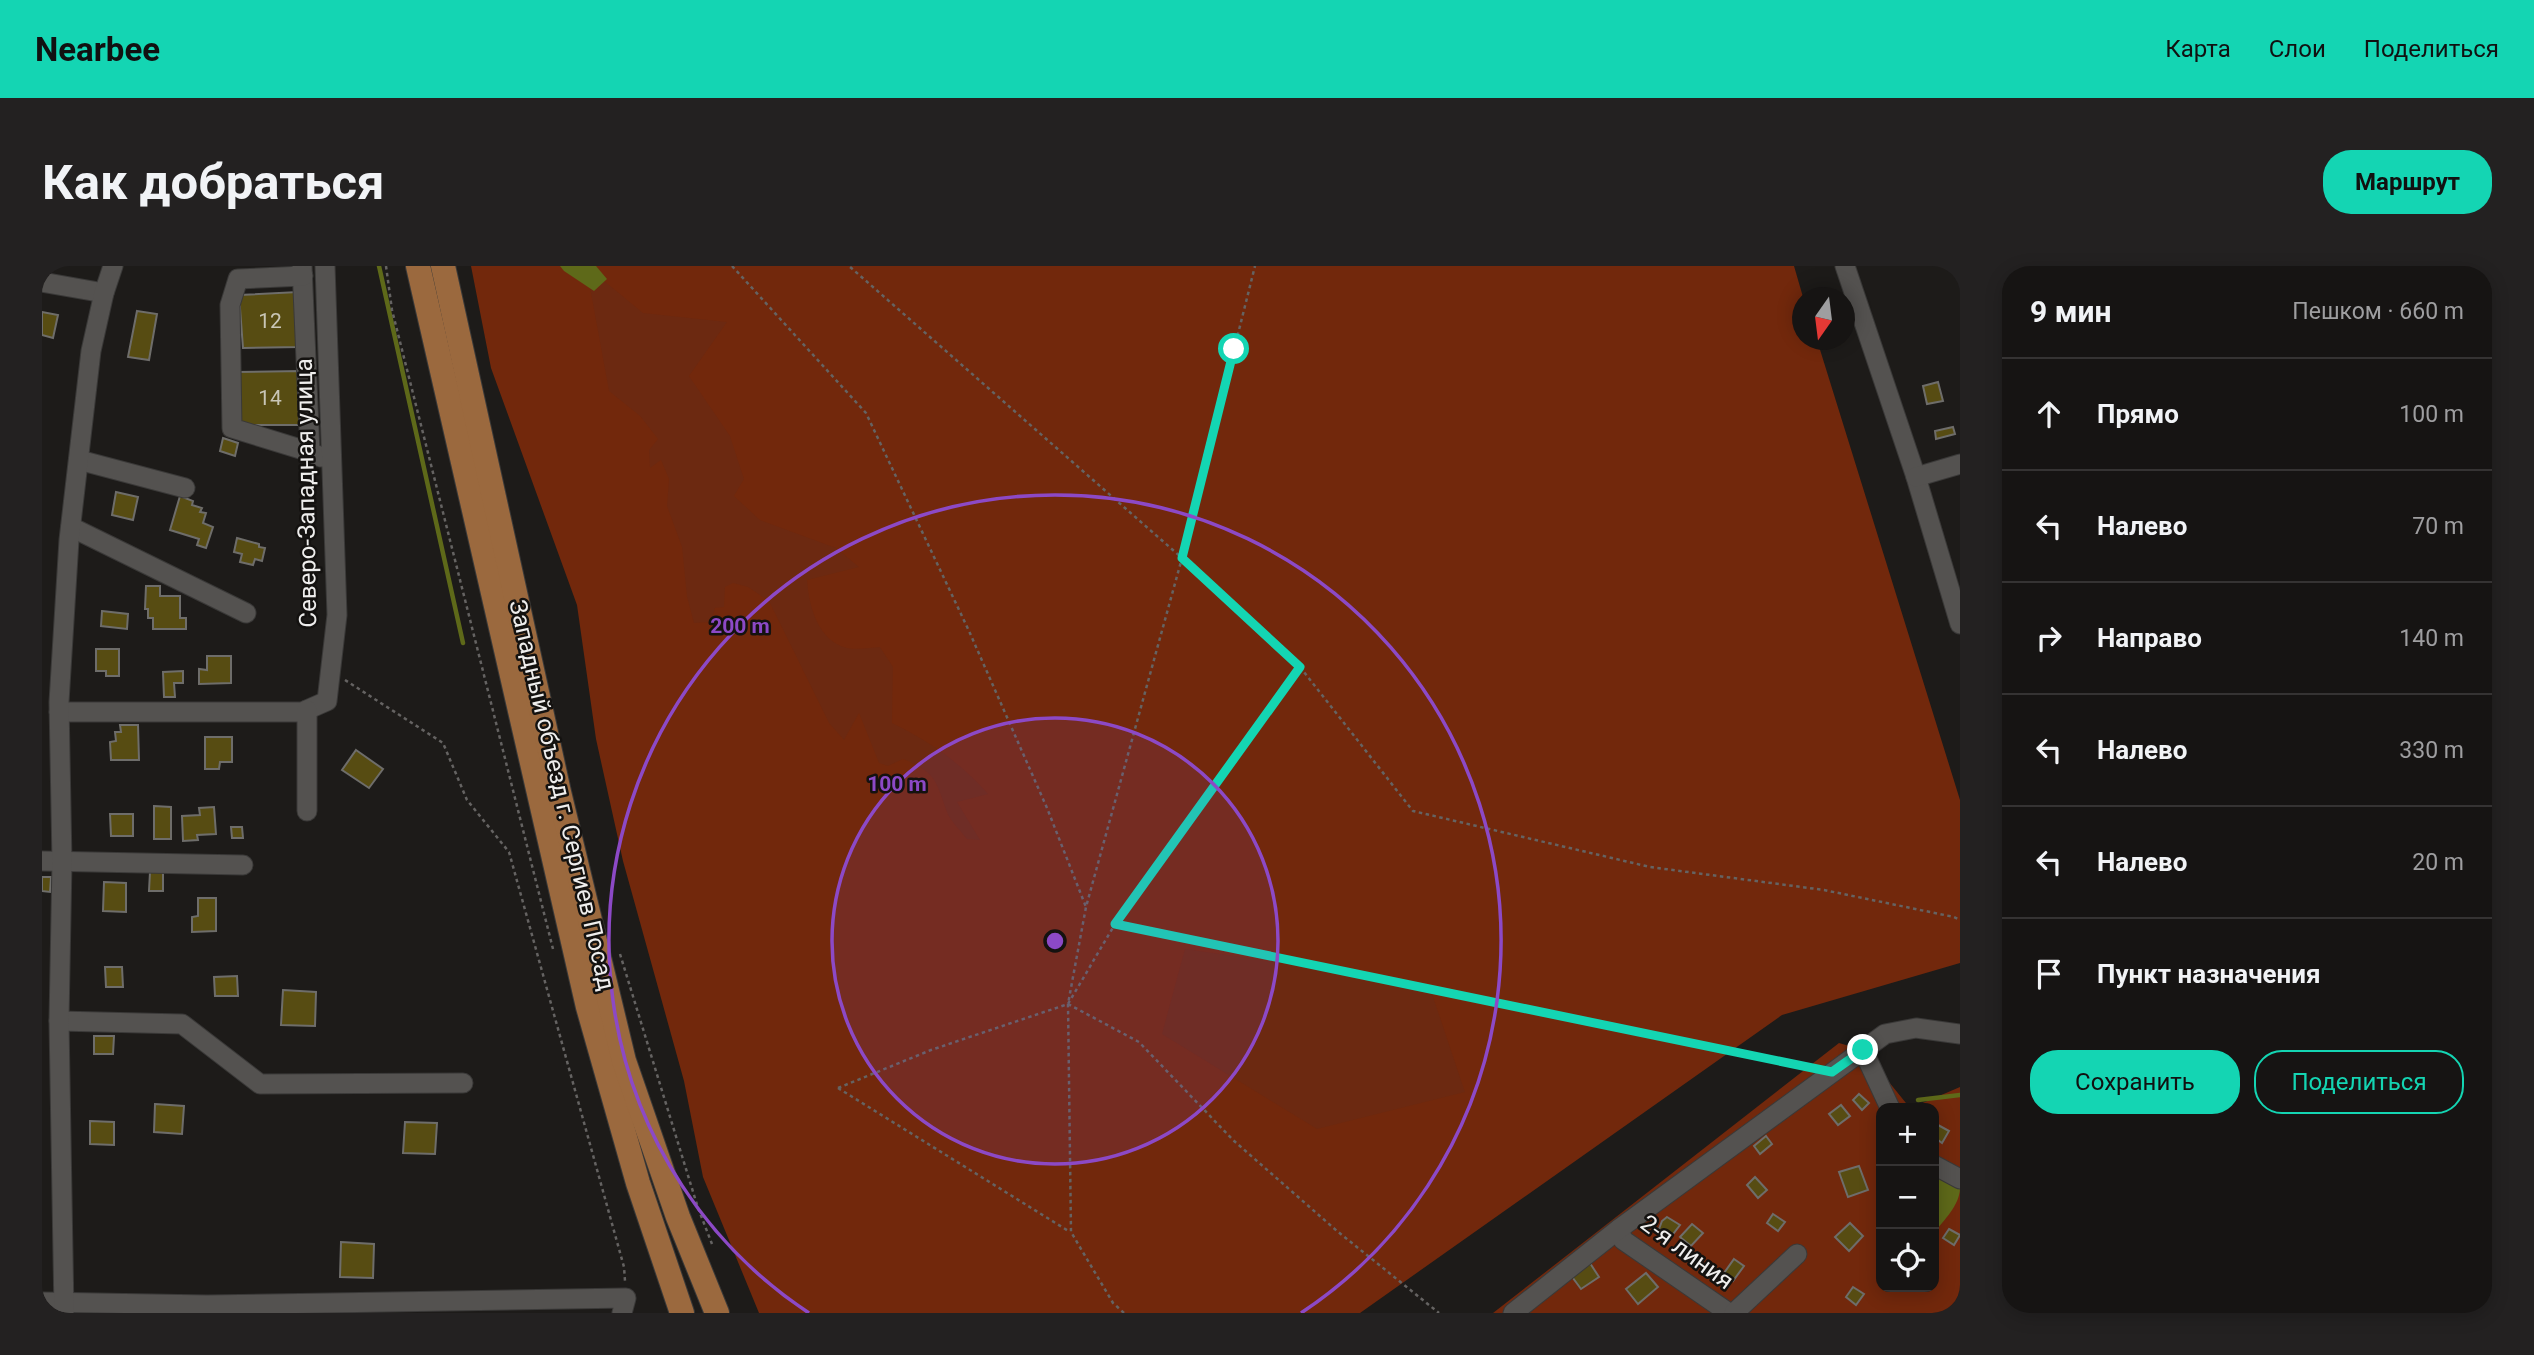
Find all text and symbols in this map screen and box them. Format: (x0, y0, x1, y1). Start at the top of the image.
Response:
text: Nearbee (35, 30, 160, 69)
text: Карта (2165, 35, 2231, 63)
text: Слои (2269, 35, 2326, 63)
text: Поделиться (2364, 35, 2499, 63)
button: Маршрут (2323, 150, 2492, 214)
text: Как добраться (42, 154, 384, 211)
north arrow (1792, 287, 1855, 350)
text: 9 мин (2030, 294, 2111, 329)
text: Пешком · 660 m (2292, 298, 2464, 325)
house number: 12 (258, 309, 282, 333)
route start (1218, 333, 1249, 364)
street label: Северо-Западная улица (290, 358, 322, 628)
house number: 14 (258, 386, 282, 410)
icon: ahead (2030, 395, 2068, 433)
text: Прямо (2097, 399, 2179, 429)
text: 100 m (2399, 401, 2464, 428)
icon: left (2030, 507, 2068, 545)
text: Налево (2097, 511, 2187, 541)
text: 70 m (2412, 513, 2464, 540)
street label: Западный объезд г. Сергиев Посад (503, 597, 621, 993)
text: 200 m (710, 614, 770, 638)
icon: right (2030, 619, 2068, 657)
text: Направо (2097, 623, 2202, 653)
text: 140 m (2399, 625, 2464, 652)
icon: left (2030, 731, 2068, 769)
text: Налево (2097, 735, 2187, 765)
text: 330 m (2399, 737, 2464, 764)
text: 100 m (867, 772, 927, 796)
icon: left (2030, 843, 2068, 881)
text: Налево (2097, 847, 2187, 877)
text: 20 m (2412, 849, 2464, 876)
centre of rings (1043, 929, 1067, 953)
icon: arrive (2030, 955, 2068, 993)
text: Пункт назначения (2097, 959, 2321, 989)
route end (1847, 1034, 1878, 1065)
button: Сохранить (2030, 1050, 2240, 1114)
button: Поделиться (2254, 1050, 2464, 1114)
map controls (1876, 1103, 1939, 1292)
button: + (1876, 1103, 1939, 1166)
button: − (1876, 1166, 1939, 1229)
street label: 2-я линия (1635, 1209, 1739, 1295)
button: locate (1876, 1229, 1939, 1292)

